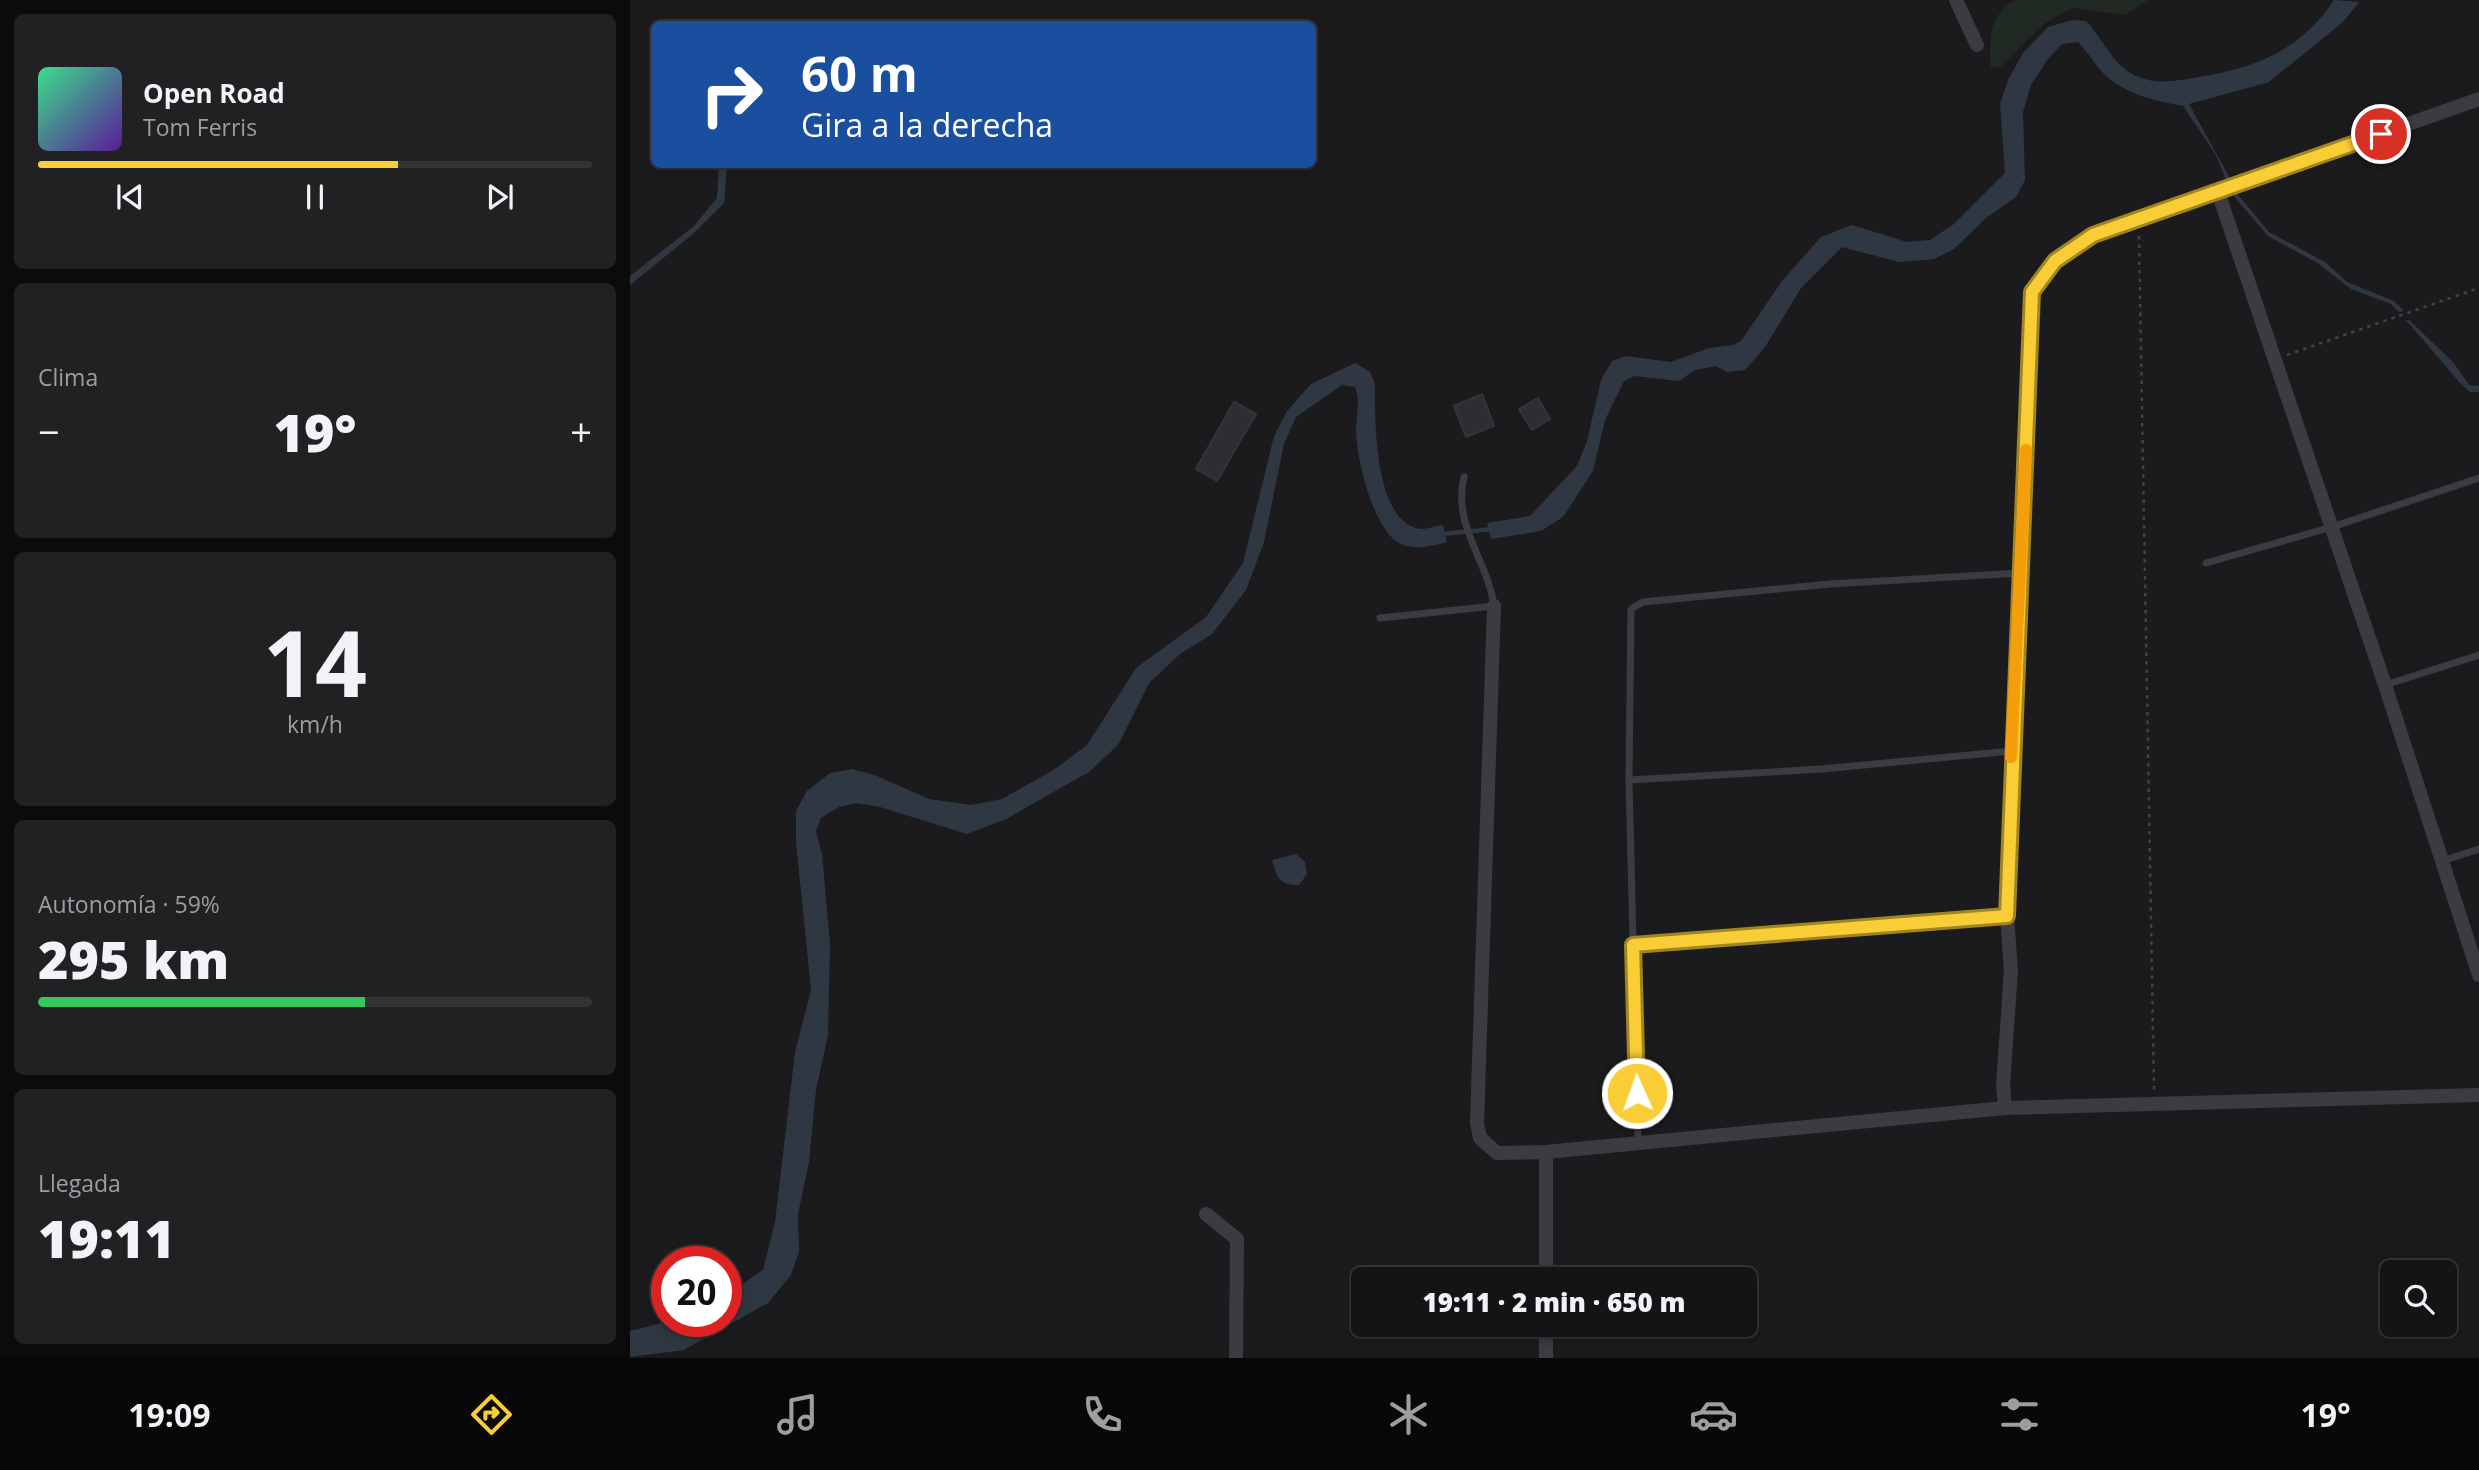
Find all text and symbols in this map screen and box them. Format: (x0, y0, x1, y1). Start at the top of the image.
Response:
text: 60 m (801, 40, 918, 106)
icon: right (686, 49, 777, 140)
text: Open Road (143, 75, 285, 111)
text: Gira a la derecha (801, 103, 1053, 146)
pin (2351, 104, 2411, 164)
text: Tom Ferris (143, 111, 257, 143)
icon: arrive (2362, 115, 2400, 153)
icon: previous (111, 178, 149, 216)
icon: pause (296, 178, 334, 216)
icon: next (481, 178, 519, 216)
text: Clima (38, 361, 98, 393)
text: 19° (274, 396, 356, 467)
text: − (38, 405, 60, 457)
text: + (570, 405, 592, 457)
text: 14 (263, 600, 367, 724)
text: km/h (287, 708, 343, 740)
text: Autonomía · 59% (38, 888, 220, 920)
text: 295 km (38, 923, 229, 994)
position arrow (1600, 1056, 1674, 1130)
text: Llegada (38, 1167, 121, 1199)
text: 19:11 (38, 1202, 175, 1273)
speed limit sign: 20 (651, 1246, 742, 1337)
map controls (2380, 1260, 2457, 1337)
button: search (2380, 1260, 2457, 1337)
text: 19:11 · 2 min · 650 m (1423, 1284, 1685, 1320)
icon: directions (467, 1390, 516, 1439)
icon: music (773, 1390, 822, 1439)
icon: phone (1078, 1390, 1127, 1439)
icon: climate (1384, 1390, 1433, 1439)
icon: car (1689, 1390, 1738, 1439)
icon: filters (1995, 1390, 2044, 1439)
text: 19:09 (128, 1393, 211, 1436)
text: 19° (2300, 1393, 2351, 1436)

